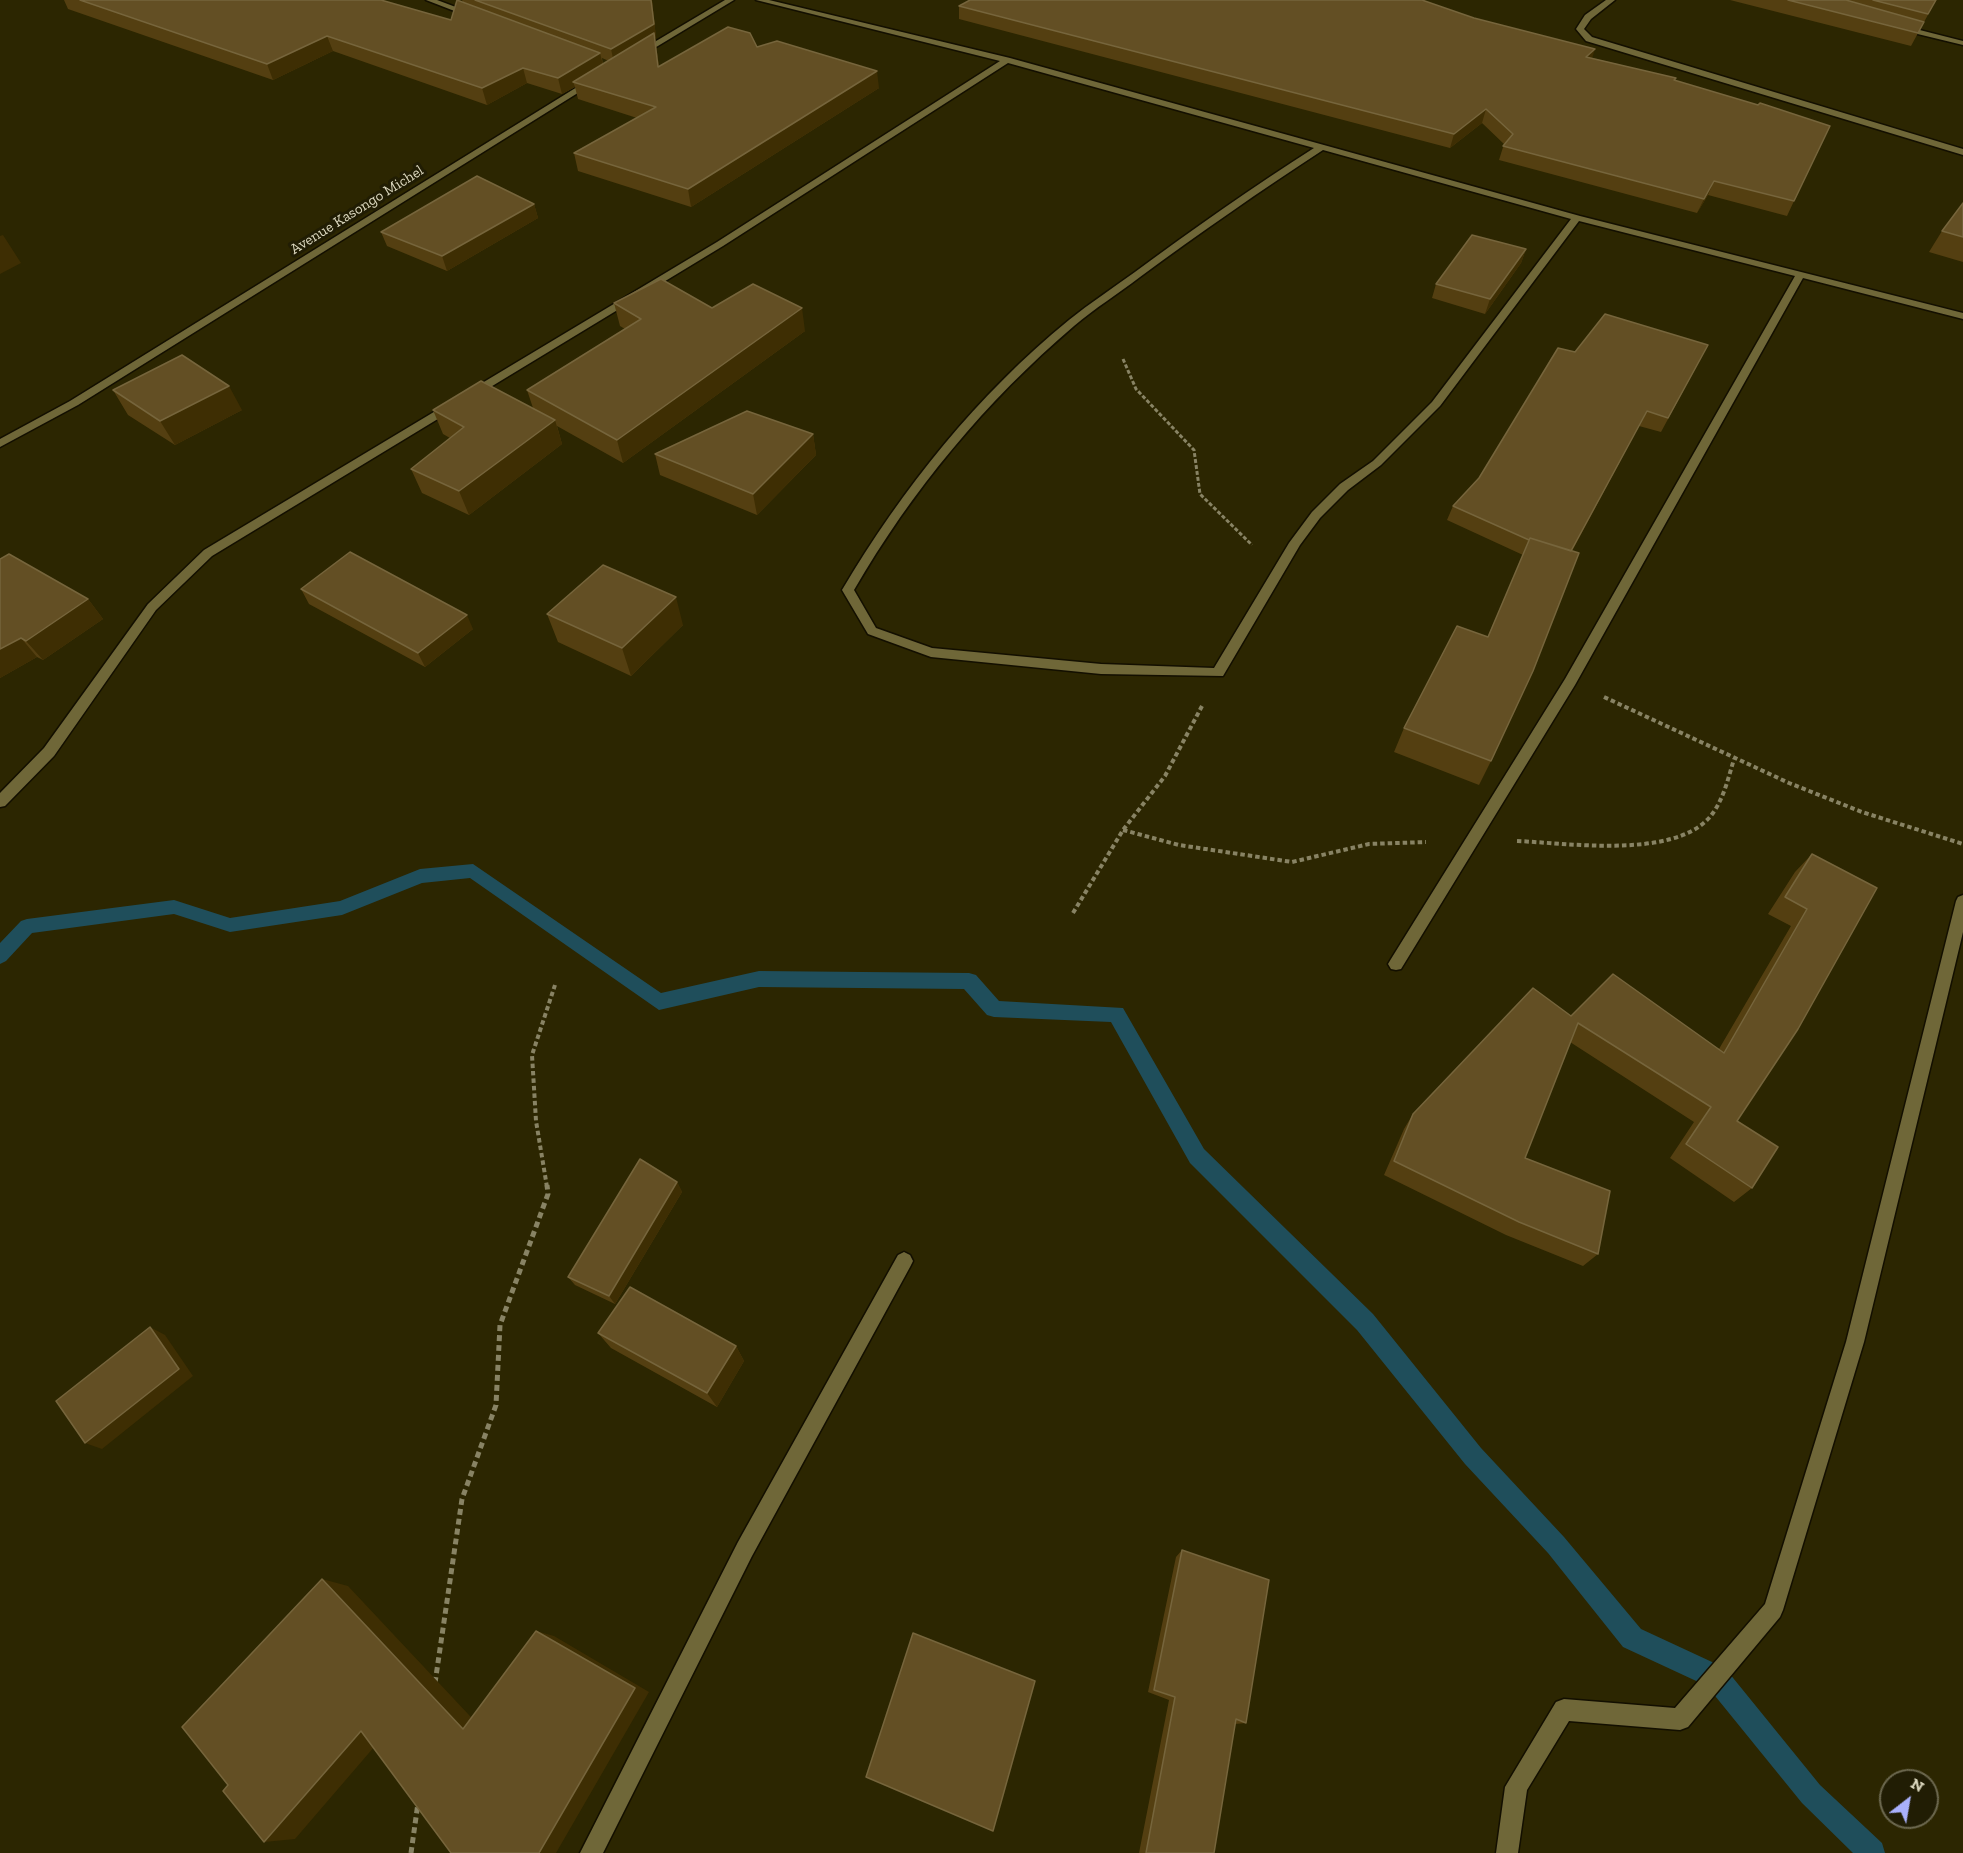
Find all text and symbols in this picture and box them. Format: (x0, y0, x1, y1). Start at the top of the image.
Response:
street label: Avenue Kasongo Michel (287, 162, 427, 258)
north arrow (1879, 1769, 1939, 1829)
text: N (1907, 1774, 1928, 1796)

